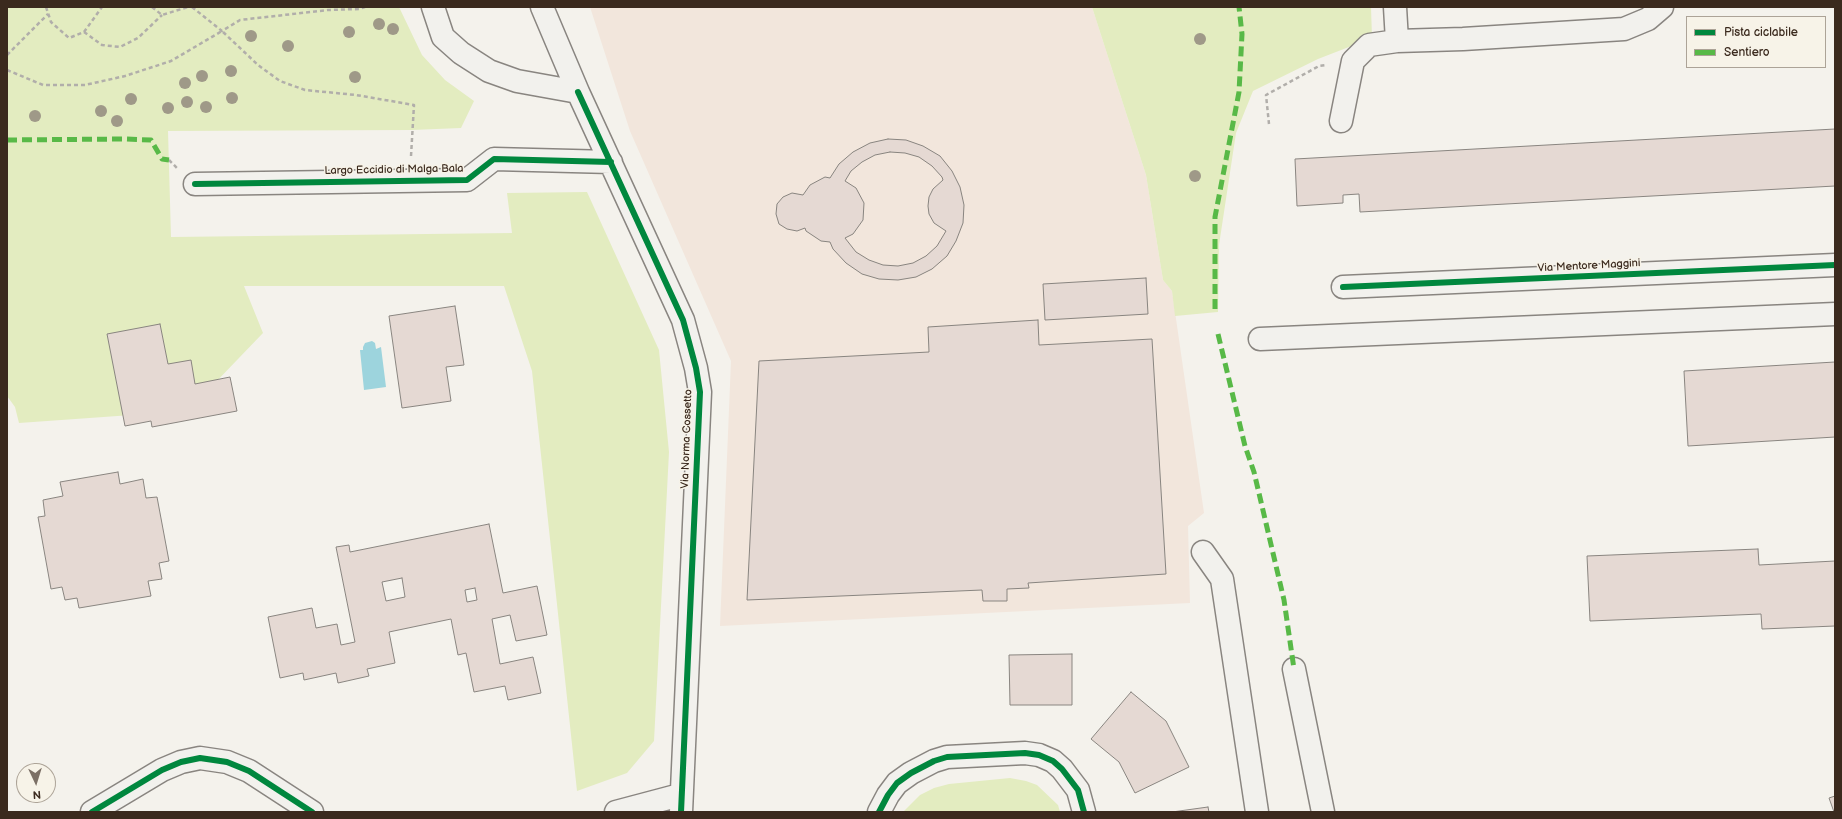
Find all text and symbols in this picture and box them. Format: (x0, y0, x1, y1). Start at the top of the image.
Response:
legend (1686, 16, 1826, 68)
text: Pista ciclabile (1724, 25, 1798, 40)
text: Sentiero (1724, 45, 1770, 60)
street label: Largo Eccidio di Malga Bala (324, 162, 464, 178)
street label: Via Mentore Maggini (1537, 257, 1641, 275)
street label: Via Norma Cossetto (679, 389, 695, 489)
north arrow (16, 763, 56, 803)
text: N (32, 788, 41, 801)

